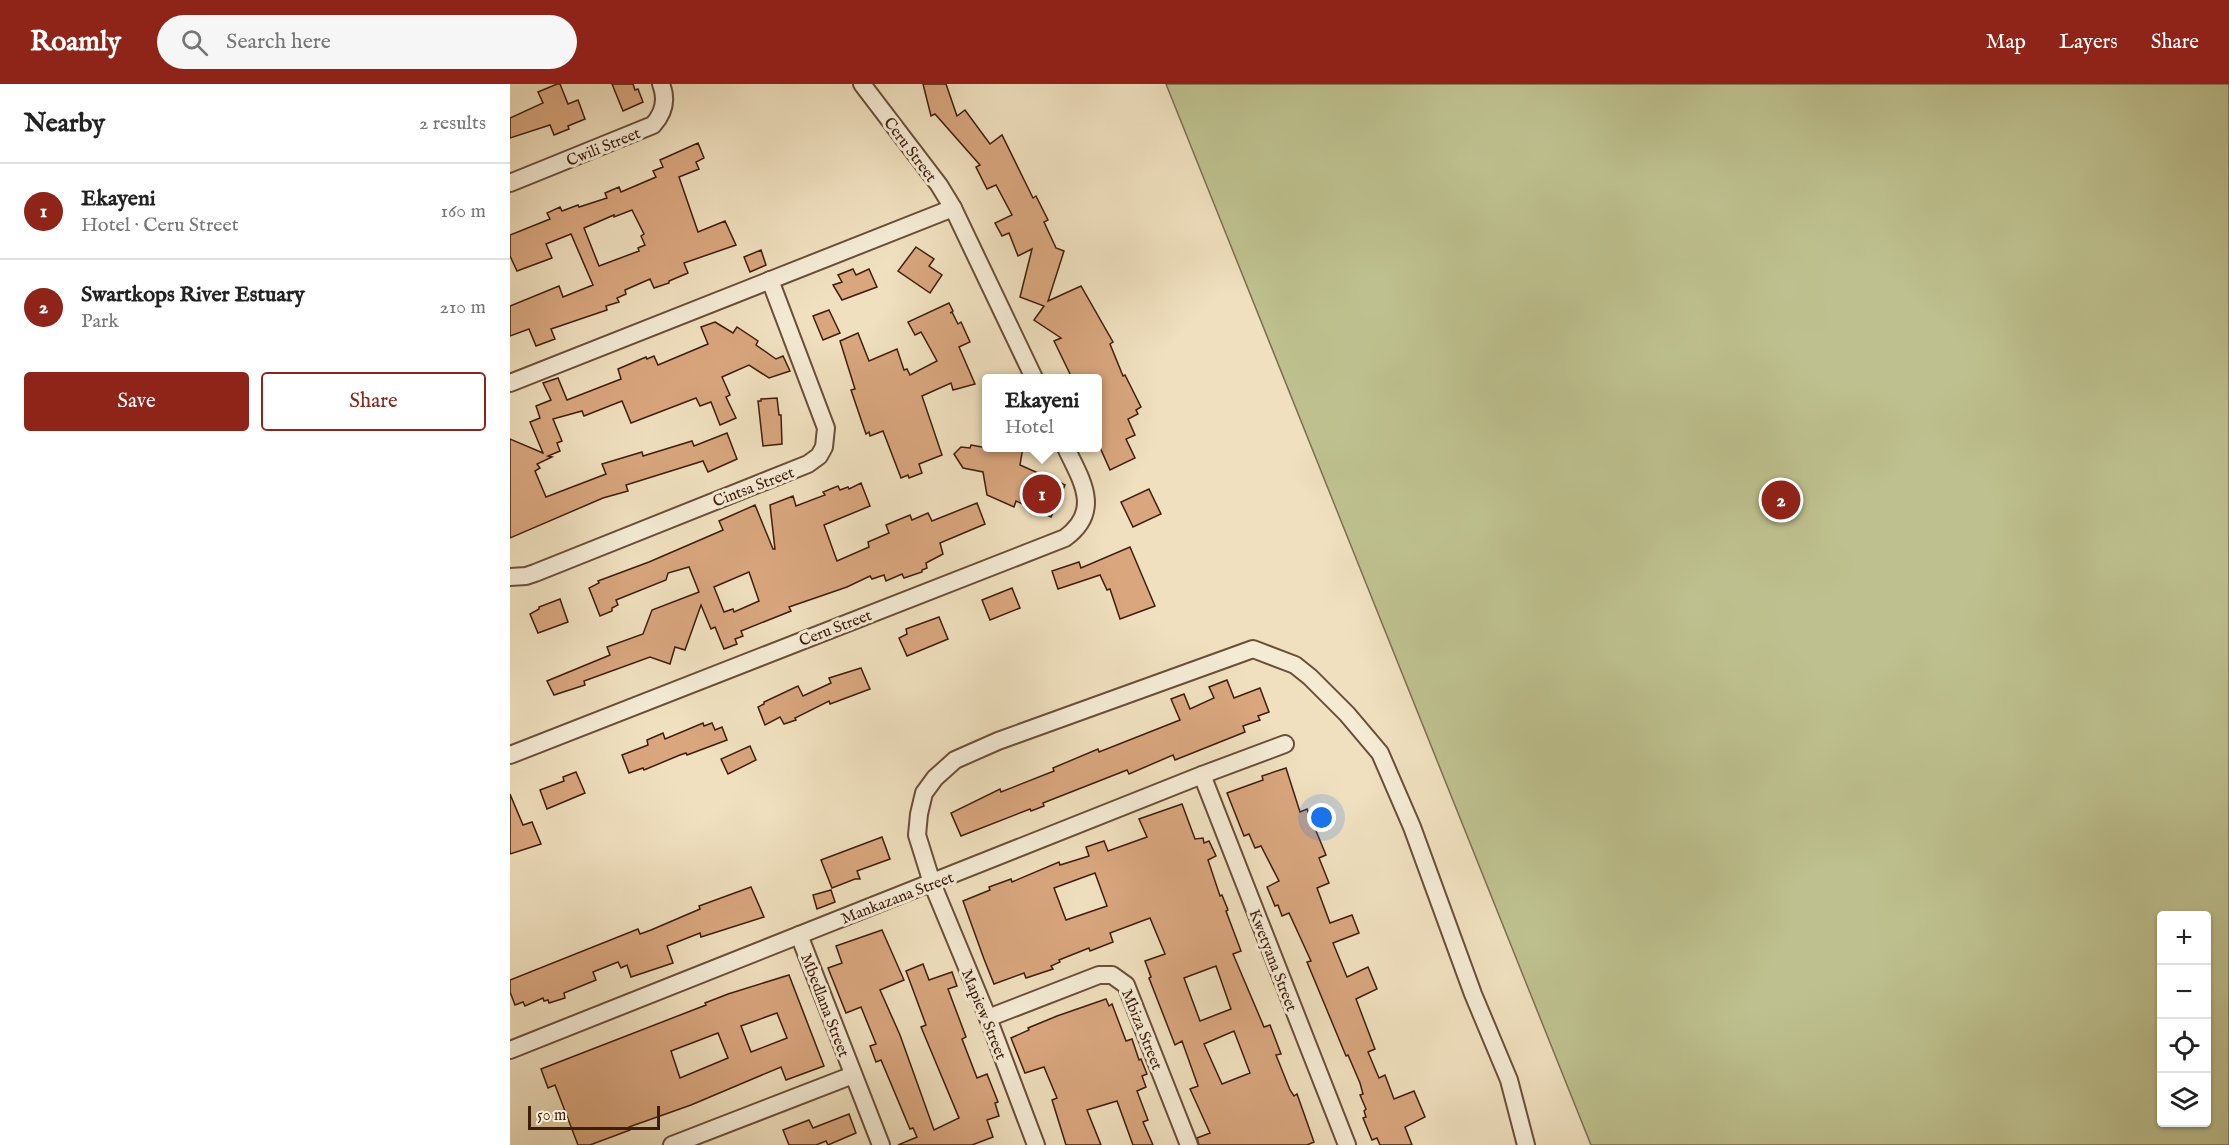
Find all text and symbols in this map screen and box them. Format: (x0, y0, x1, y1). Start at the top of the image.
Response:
search box (157, 15, 577, 69)
text: Roamly (30, 25, 121, 60)
icon: search (178, 26, 211, 59)
text: Search here (226, 28, 331, 56)
text: Map (1986, 29, 2026, 56)
text: Layers (2059, 29, 2118, 56)
text: Share (2151, 29, 2199, 56)
text: Nearby (24, 107, 105, 140)
text: 2 results (419, 111, 486, 136)
street label: Ceru Street (878, 114, 941, 187)
street label: Cwili Street (564, 124, 644, 172)
text: Ekayeni (81, 185, 156, 213)
text: 1 (40, 199, 47, 224)
text: 160 m (440, 199, 486, 224)
text: Hotel · Ceru Street (81, 213, 239, 238)
text: Swartkops River Estuary (81, 281, 305, 309)
text: 2 (39, 295, 48, 320)
text: 210 m (440, 295, 486, 320)
text: Park (81, 309, 119, 334)
button: Save (24, 372, 249, 431)
button: Share (261, 372, 486, 431)
popup (982, 374, 1102, 452)
text: Ekayeni (1005, 387, 1079, 415)
text: Hotel (1005, 415, 1054, 440)
street label: Cintsa Street (710, 463, 798, 513)
pin: 1 (1022, 472, 1062, 516)
pin: 2 (1762, 478, 1800, 522)
street label: Ceru Street (797, 606, 875, 652)
your location (1307, 803, 1336, 832)
street label: Mankazana Street (839, 868, 957, 930)
street label: Kwetyana Street (1243, 907, 1301, 1015)
map controls (2157, 911, 2211, 1127)
button: + (2157, 911, 2211, 965)
street label: Mbedlana Street (795, 951, 853, 1061)
button: − (2157, 965, 2211, 1019)
street label: Mapiew Street (956, 967, 1011, 1063)
street label: Mbiza Street (1116, 986, 1167, 1074)
button: locate (2157, 1019, 2211, 1073)
button: layers (2157, 1073, 2211, 1127)
scale bar (528, 1103, 660, 1130)
text: 50 m (537, 1106, 566, 1126)

